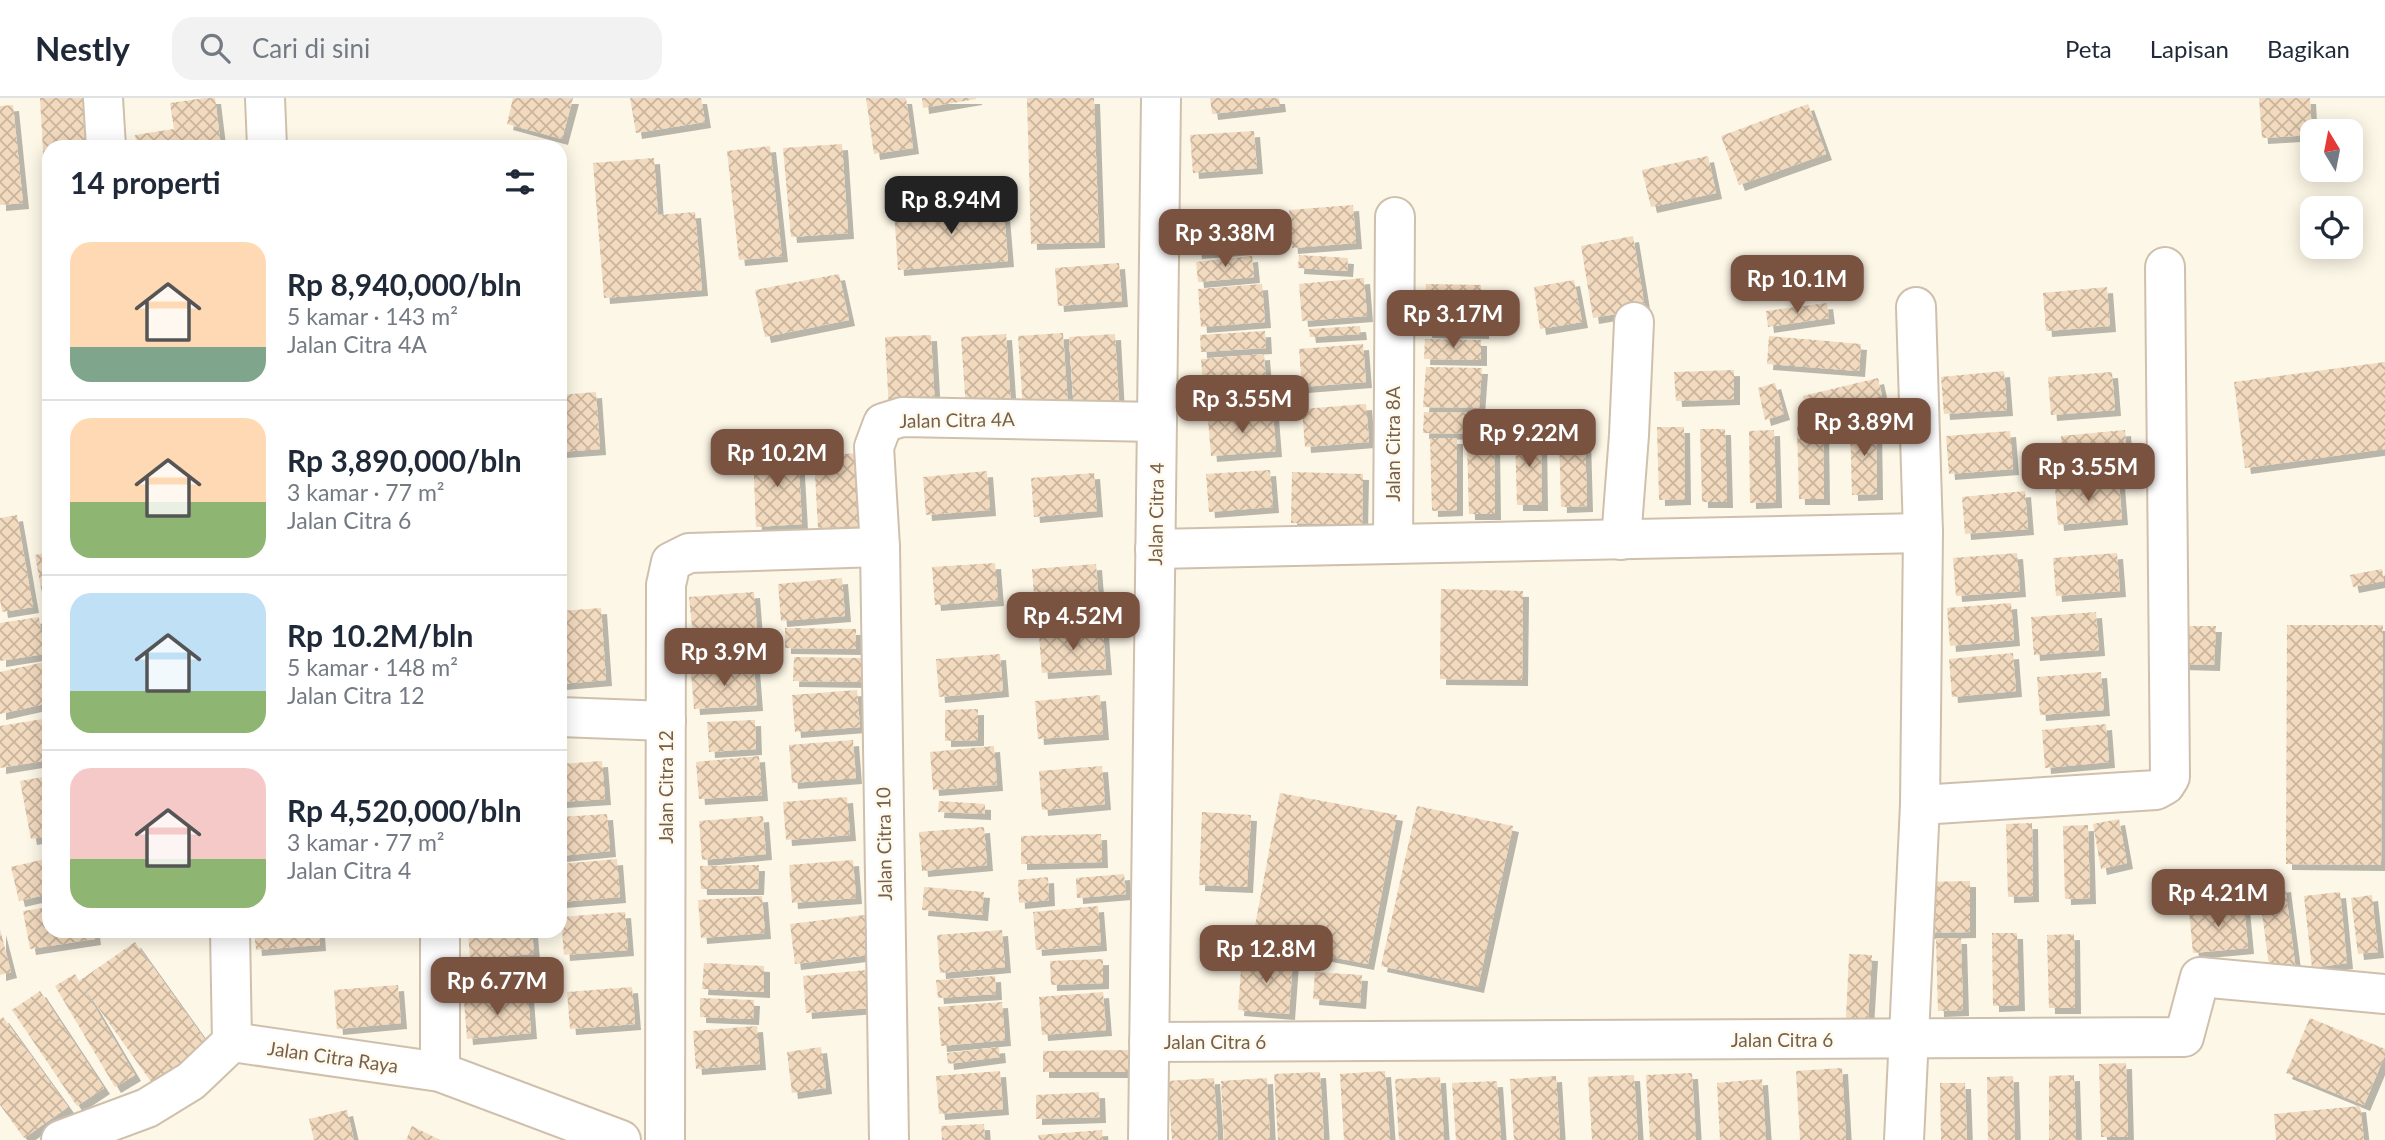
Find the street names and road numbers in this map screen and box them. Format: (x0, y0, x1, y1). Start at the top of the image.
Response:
street label: Jalan Citra 8A (1381, 386, 1404, 502)
street label: Jalan Citra 4A (899, 407, 1015, 432)
street label: Jalan Citra 4 (1143, 462, 1168, 566)
street label: Jalan Citra 12 (654, 730, 677, 844)
street label: Jalan Citra 10 (871, 787, 896, 901)
street label: Jalan Citra 6 (1731, 1028, 1833, 1051)
street label: Jalan Citra 6 (1164, 1030, 1266, 1053)
street label: Jalan Citra Raya (266, 1036, 400, 1077)

